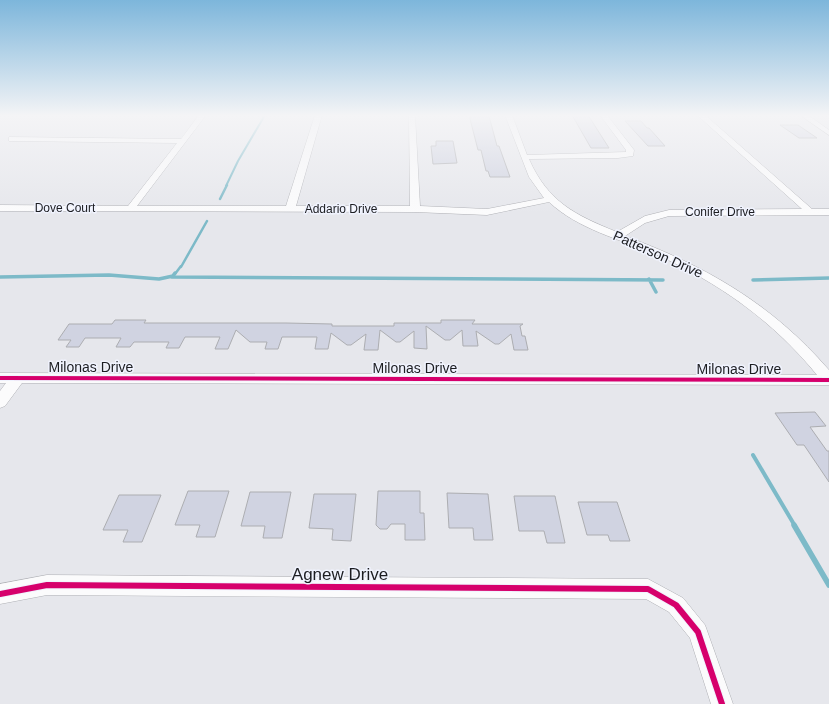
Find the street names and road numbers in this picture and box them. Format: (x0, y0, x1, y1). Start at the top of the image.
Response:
street label: Dove Court (35, 201, 96, 215)
street label: Addario Drive (305, 202, 378, 216)
street label: Conifer Drive (685, 205, 755, 219)
street label: Patterson Drive (611, 227, 706, 281)
street label: Milonas Drive (49, 359, 134, 375)
street label: Milonas Drive (373, 360, 458, 376)
street label: Milonas Drive (697, 361, 782, 377)
street label: Agnew Drive (292, 565, 388, 584)

